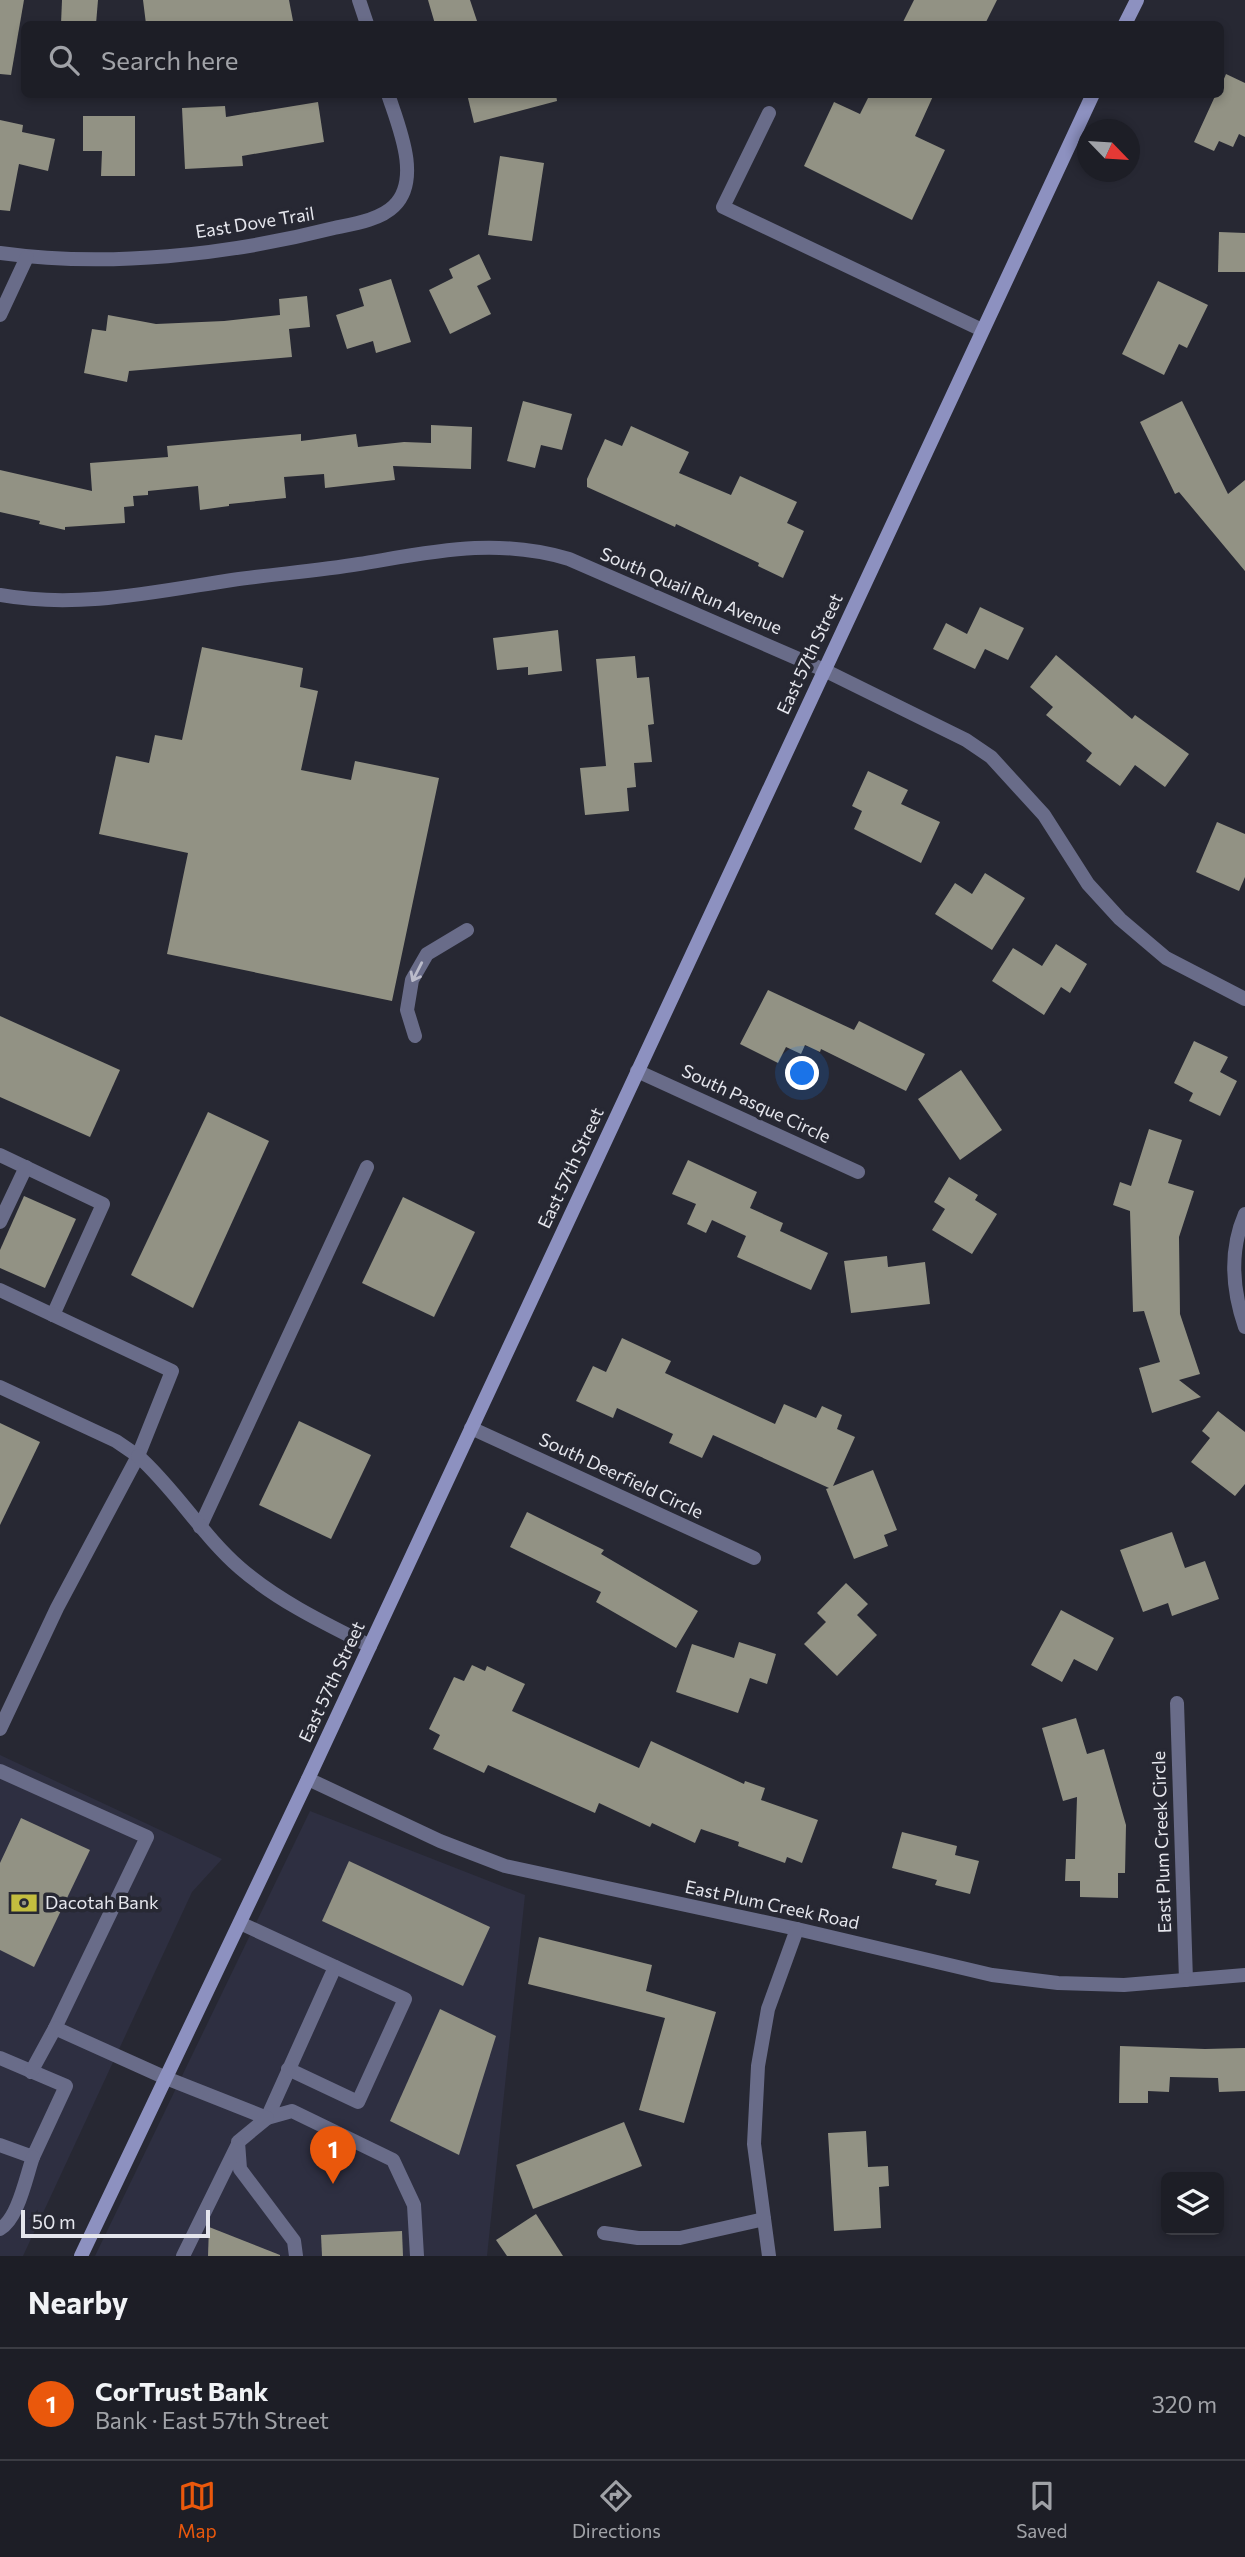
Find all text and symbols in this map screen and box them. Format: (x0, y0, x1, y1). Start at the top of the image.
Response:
search box (21, 21, 1224, 98)
icon: search (45, 41, 83, 79)
text: Search here (101, 44, 239, 75)
north arrow (1077, 119, 1140, 182)
street label: East Dove Trail (194, 202, 316, 242)
street label: South Quail Run Avenue (597, 542, 785, 638)
street label: East 57th Street (771, 590, 847, 718)
one-way arrow (410, 961, 424, 981)
your location (785, 1056, 819, 1090)
street label: South Pasque Circle (678, 1059, 834, 1147)
street label: East 57th Street (532, 1104, 608, 1232)
street label: South Deerfield Circle (536, 1427, 707, 1523)
street label: East 57th Street (293, 1618, 369, 1746)
street label: East Plum Creek Circle (1147, 1751, 1175, 1934)
street label: East Plum Creek Road (683, 1875, 861, 1933)
bank icon: Dacotah Bank (9, 1888, 39, 1918)
place label: Dacotah Bank (45, 1891, 159, 1913)
pin: 1 (310, 2126, 356, 2184)
map controls (1161, 2172, 1224, 2235)
button: layers (1161, 2172, 1224, 2235)
scale bar (21, 2207, 210, 2239)
text: 50 m (32, 2210, 76, 2233)
text: Nearby (28, 2283, 128, 2320)
text: CorTrust Bank (95, 2375, 269, 2406)
text: 1 (46, 2390, 56, 2418)
text: 320 m (1152, 2390, 1217, 2418)
text: Bank · East 57th Street (95, 2406, 329, 2434)
tab: Map (178, 2477, 217, 2542)
tab: Directions (572, 2477, 661, 2542)
tab: Saved (1016, 2477, 1067, 2542)

